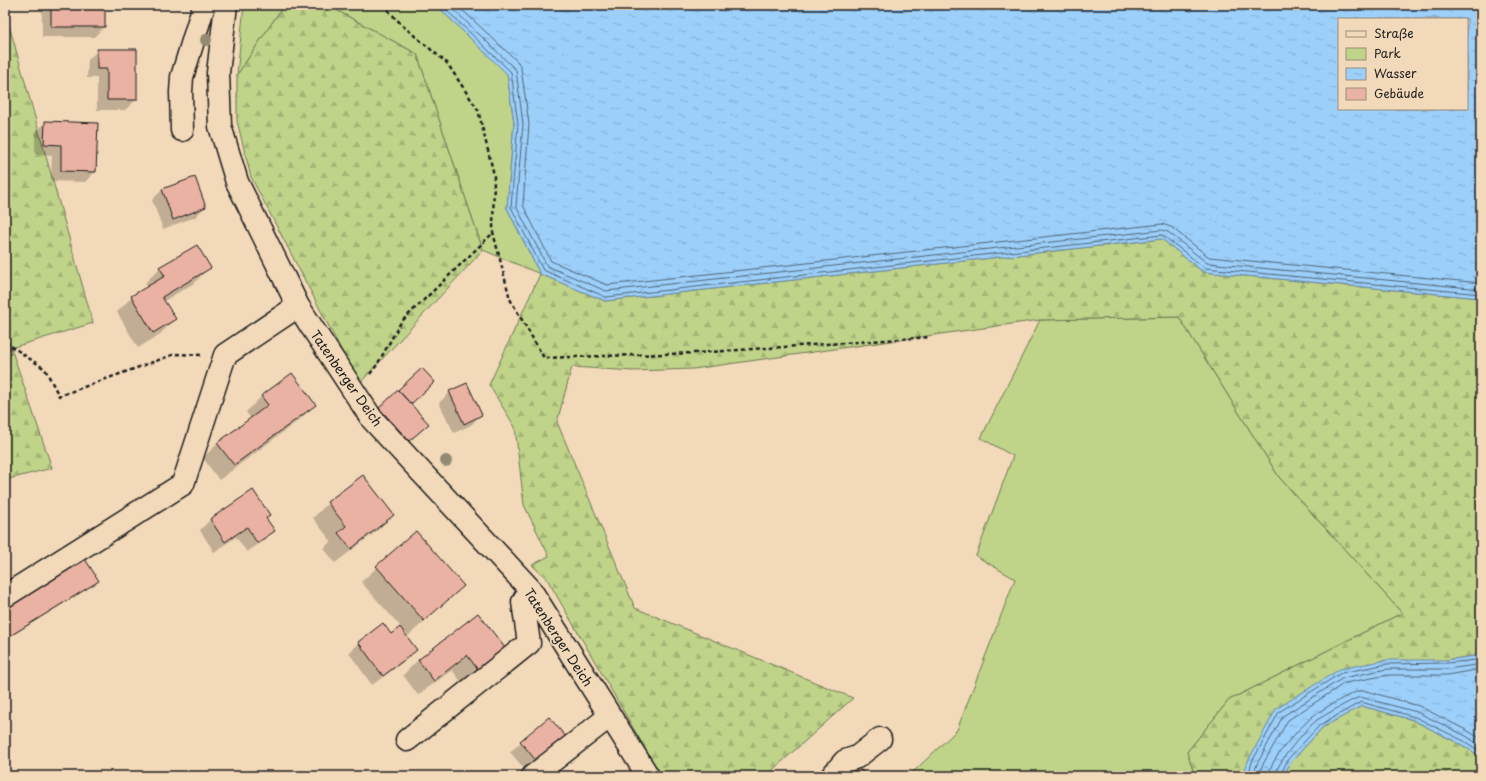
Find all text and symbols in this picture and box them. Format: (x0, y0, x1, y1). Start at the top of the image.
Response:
legend (1338, 18, 1468, 110)
text: Straße (1374, 24, 1414, 42)
text: Park (1374, 44, 1401, 62)
text: Wasser (1374, 64, 1417, 82)
text: Gebäude (1374, 84, 1424, 102)
street label: Tatenberger Deich (307, 326, 387, 430)
street label: Tatenberger Deich (520, 584, 598, 690)

